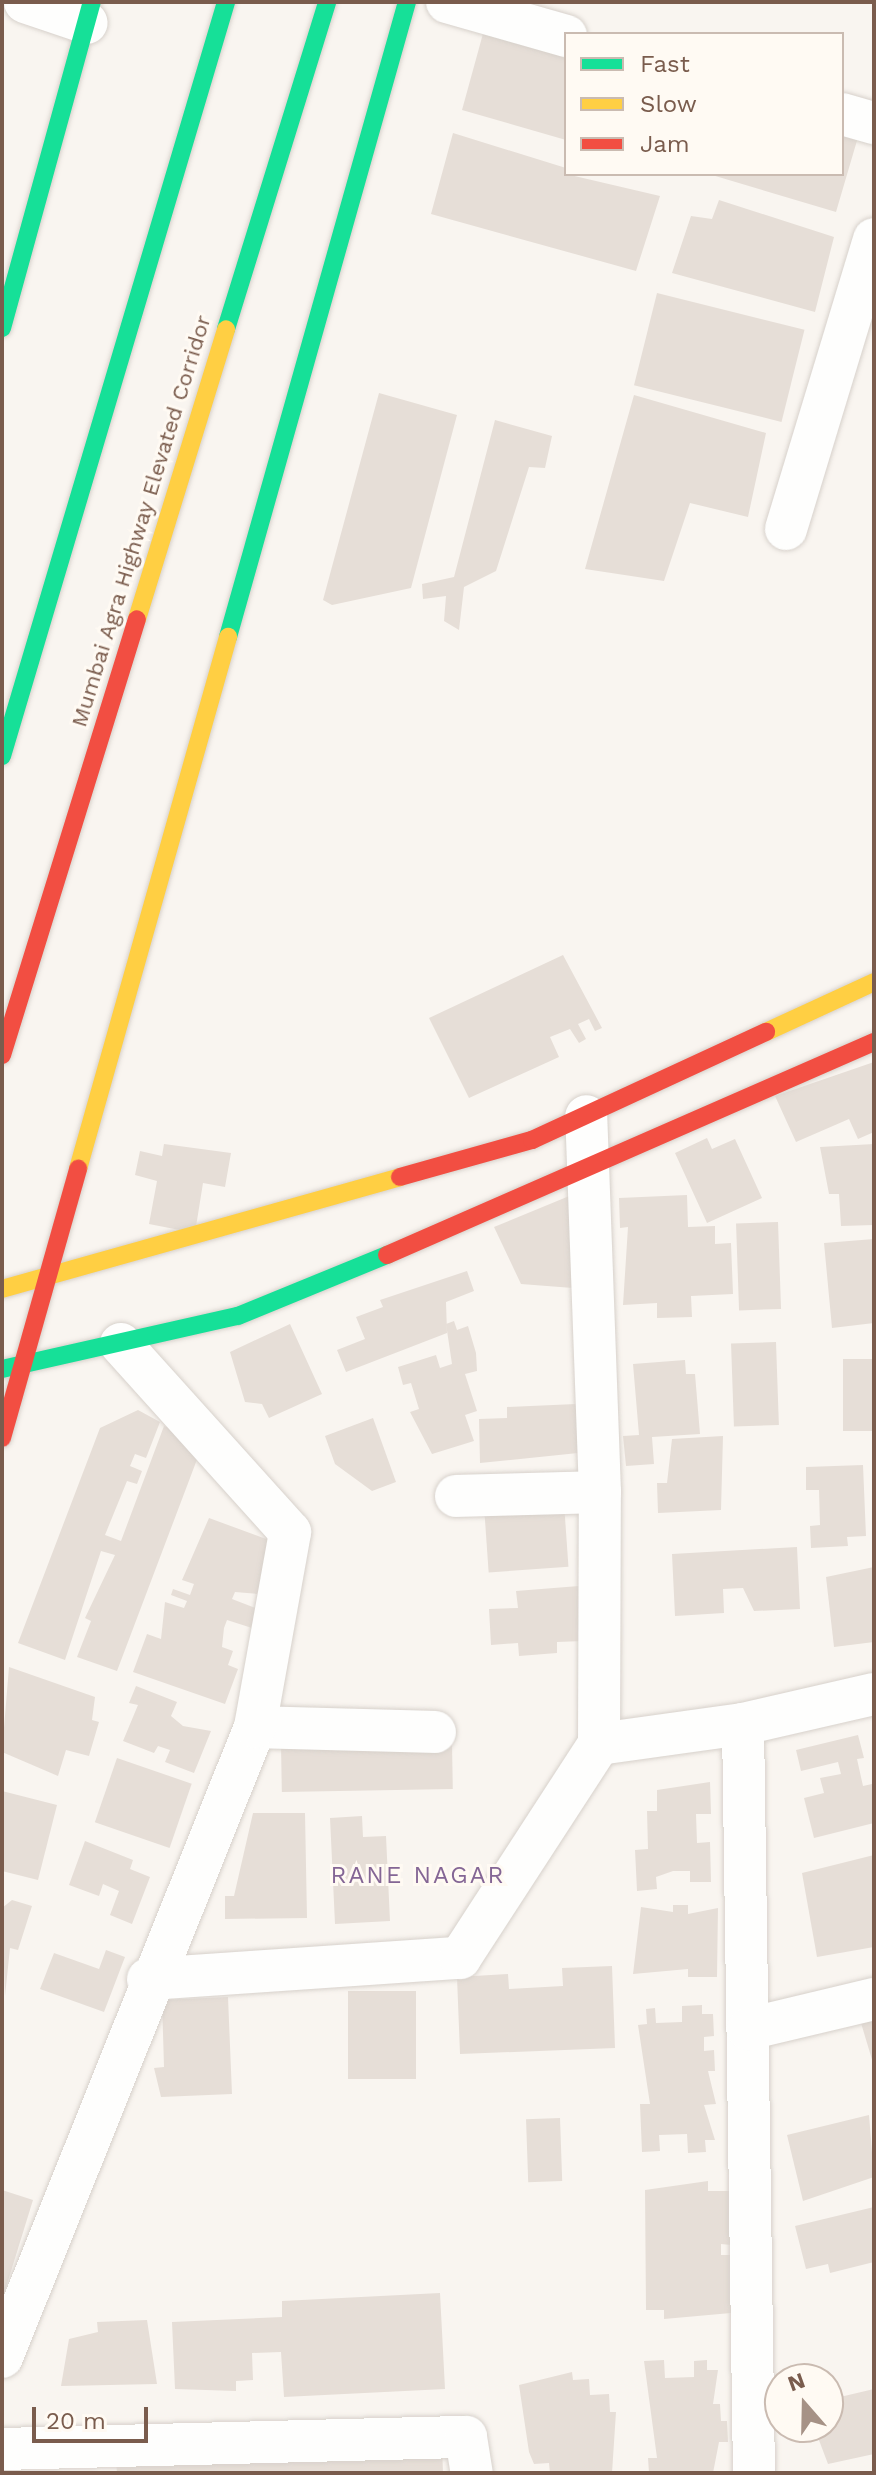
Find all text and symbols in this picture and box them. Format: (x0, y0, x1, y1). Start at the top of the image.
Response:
legend (564, 32, 844, 176)
text: Fast (640, 50, 690, 78)
text: Slow (640, 90, 697, 118)
text: Jam (640, 130, 690, 158)
street label: Mumbai Agra Highway Elevated Corridor (65, 311, 217, 731)
district label: RANE NAGAR (330, 1862, 506, 1890)
north arrow (764, 2363, 844, 2443)
text: N (784, 2367, 808, 2396)
scale bar (36, 2391, 152, 2441)
text: 20 m (46, 2407, 106, 2435)

